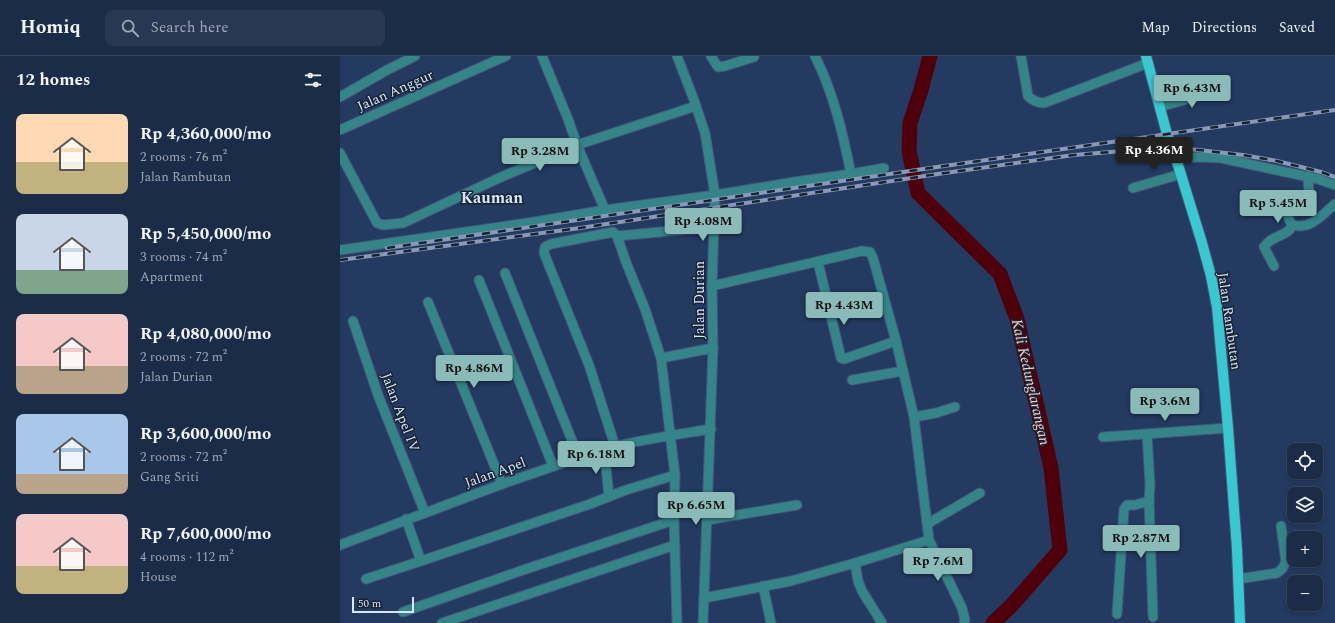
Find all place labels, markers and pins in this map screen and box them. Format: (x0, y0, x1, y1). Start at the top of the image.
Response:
pin: Rp 6.43M (1151, 75, 1233, 109)
pin: Rp 4.36M (1113, 137, 1195, 171)
pin: Rp 3.28M (499, 138, 581, 172)
pin: Rp 5.45M (1237, 190, 1319, 224)
pin: Rp 4.08M (662, 208, 744, 242)
pin: Rp 4.43M (803, 292, 885, 326)
pin: Rp 4.86M (433, 355, 515, 389)
pin: Rp 3.6M (1128, 388, 1202, 422)
pin: Rp 6.18M (555, 441, 637, 475)
pin: Rp 6.65M (655, 492, 737, 526)
pin: Rp 2.87M (1100, 525, 1182, 559)
pin: Rp 7.6M (901, 548, 975, 582)

